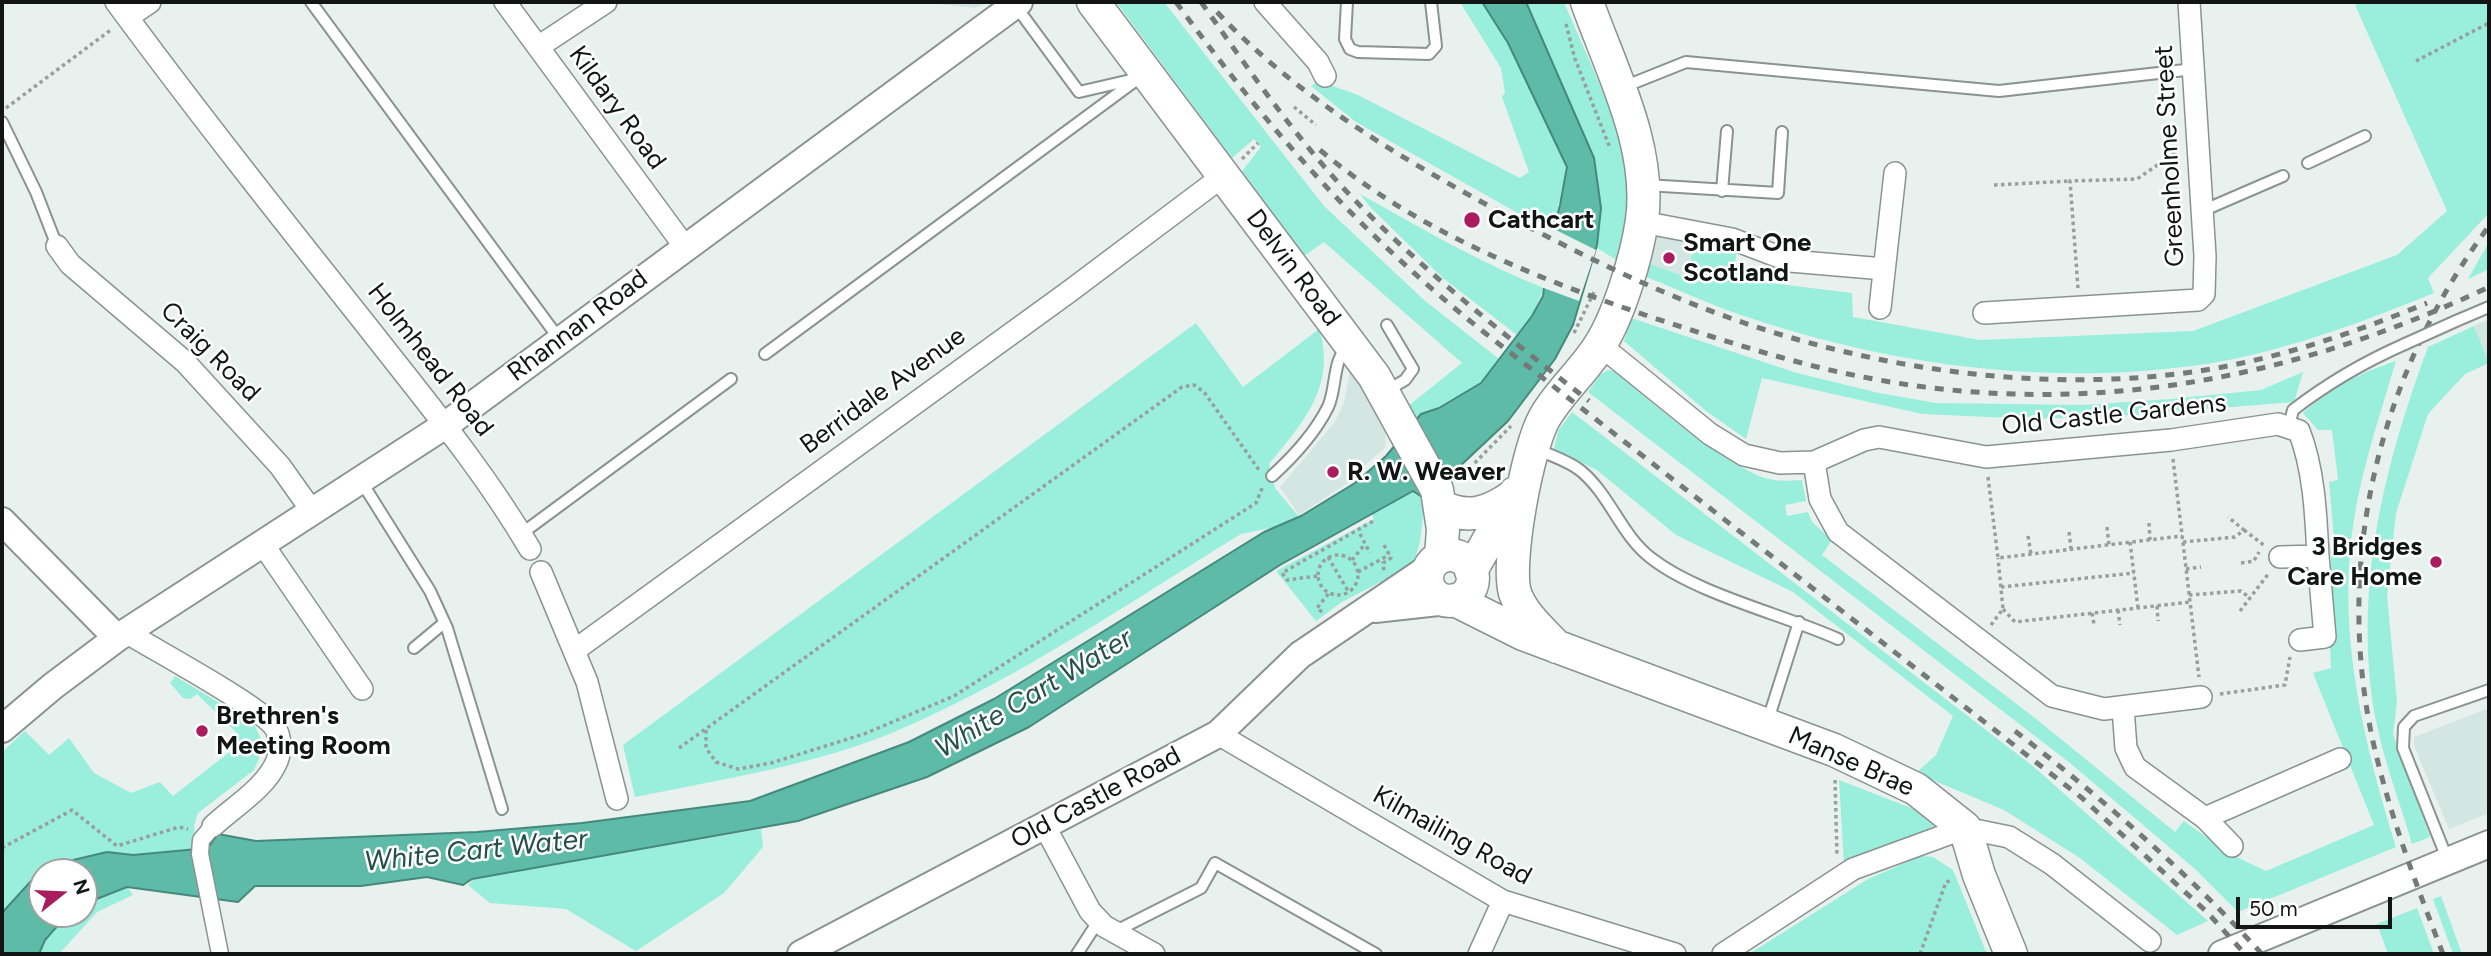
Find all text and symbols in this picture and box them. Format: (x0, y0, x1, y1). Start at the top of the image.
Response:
street label: Kildary Road (562, 40, 672, 176)
street label: Greenholme Street (2149, 44, 2191, 268)
street label: Delvin Road (1239, 203, 1347, 333)
place label: Cathcart (1488, 204, 1594, 236)
marker: Cathcart (1462, 210, 1482, 230)
place label: Smart One Scotland (1683, 227, 1811, 288)
marker: Smart One Scotland (1661, 250, 1677, 266)
street label: Rhannan Road (502, 263, 654, 389)
street label: Holmhead Road (360, 277, 500, 443)
street label: Craig Road (154, 296, 266, 408)
street label: Berridale Avenue (794, 321, 972, 461)
street label: Old Castle Gardens (2000, 388, 2228, 442)
place label: R. W. Weaver (1347, 456, 1505, 488)
marker: R. W. Weaver (1325, 464, 1341, 480)
place label: 3 Bridges Care Home (2287, 531, 2422, 592)
marker: 3 Bridges Care Home (2428, 554, 2444, 570)
water label: White Cart Water (929, 622, 1139, 766)
place label: Brethren's Meeting Room (216, 700, 391, 762)
street label: Manse Brae (1783, 720, 1919, 804)
marker: Brethren's Meeting Room (194, 723, 210, 739)
street label: Old Castle Road (1006, 740, 1186, 856)
street label: Kilmailing Road (1367, 779, 1537, 893)
water label: White Cart Water (363, 823, 589, 879)
north arrow (28, 858, 98, 928)
text: N (68, 876, 95, 898)
scale bar (2239, 883, 2395, 927)
text: 50 m (2249, 896, 2298, 921)

